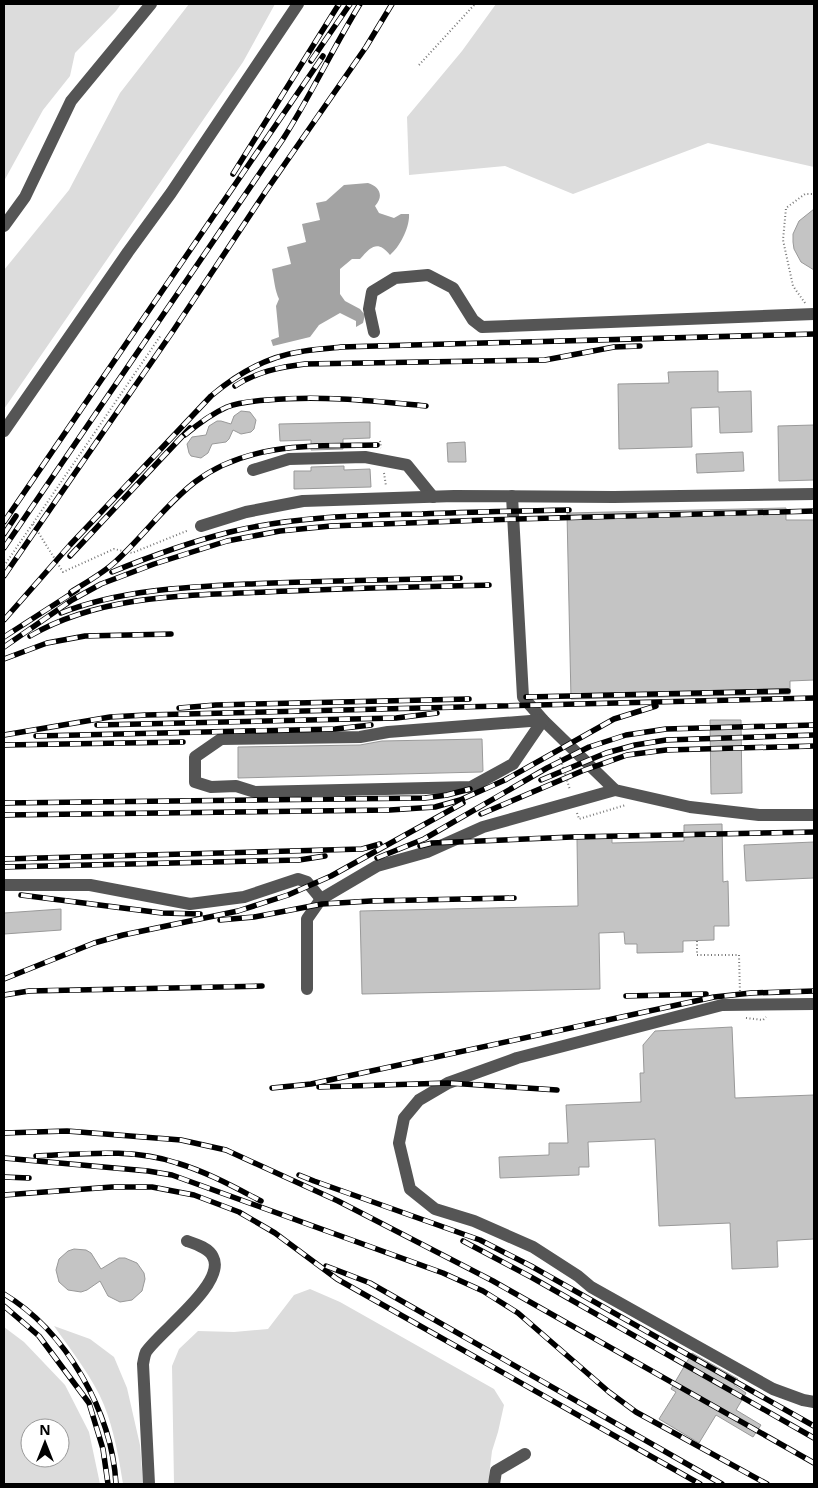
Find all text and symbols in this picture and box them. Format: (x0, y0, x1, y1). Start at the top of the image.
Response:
north arrow (20, 1418, 70, 1468)
text: N (39, 1420, 51, 1439)

